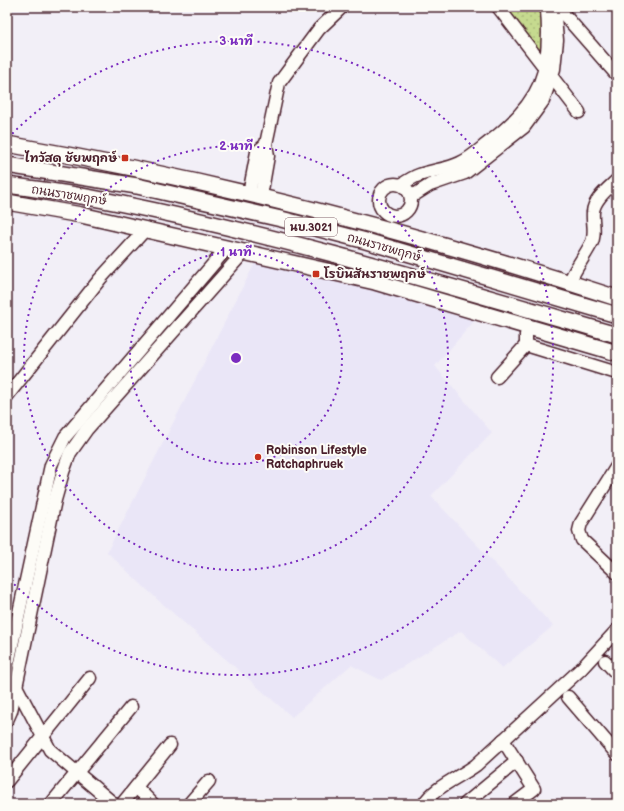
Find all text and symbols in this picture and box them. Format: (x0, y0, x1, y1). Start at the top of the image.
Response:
text: 3 นาที (219, 33, 253, 49)
text: 2 นาที (219, 138, 253, 154)
place label: ไทวัสดุ ชัยพฤกษ์ (24, 150, 118, 167)
marker: ไทวัสดุ ชัยพฤกษ์ (120, 153, 130, 163)
street label: ถนนราชพฤกษ์ (30, 181, 108, 209)
road number: นบ.3021 (285, 218, 337, 236)
street label: ถนนราชพฤกษ์ (345, 229, 423, 265)
text: 1 นาที (220, 244, 252, 260)
place label: โรบินสันราชพฤกษ์ (323, 266, 426, 282)
marker: โรบินสันราชพฤกษ์ (311, 269, 321, 279)
centre of rings (229, 351, 243, 365)
place label: Robinson Lifestyle Ratchaphruek (266, 443, 367, 472)
marker: Robinson Lifestyle Ratchaphruek (253, 452, 263, 462)

